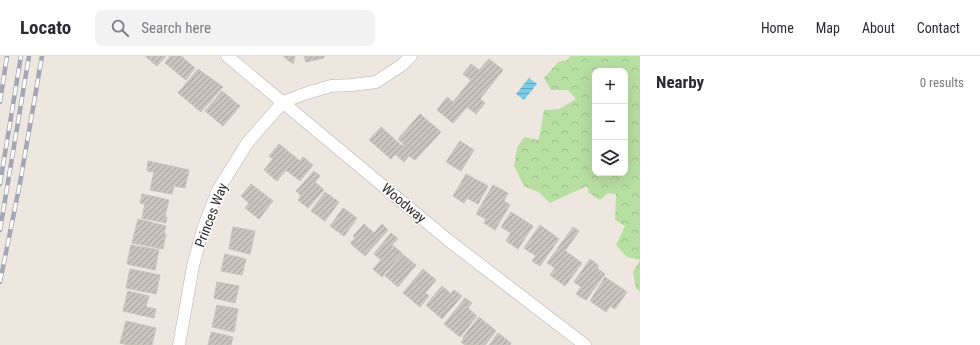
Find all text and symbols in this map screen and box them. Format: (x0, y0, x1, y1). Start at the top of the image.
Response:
search box (95, 10, 375, 46)
text: Locato (20, 16, 71, 39)
icon: search (109, 17, 131, 39)
text: Search here (141, 19, 211, 37)
text: Home (761, 20, 794, 36)
text: Map (816, 20, 840, 36)
text: About (862, 20, 895, 36)
text: Contact (917, 20, 960, 36)
map controls (592, 68, 628, 176)
button: + (592, 68, 628, 104)
text: Nearby (656, 72, 704, 92)
text: 0 results (920, 75, 964, 90)
button: − (592, 104, 628, 140)
button: layers (592, 140, 628, 176)
street label: Princes Way (191, 180, 231, 249)
street label: Woodway (379, 180, 430, 226)

